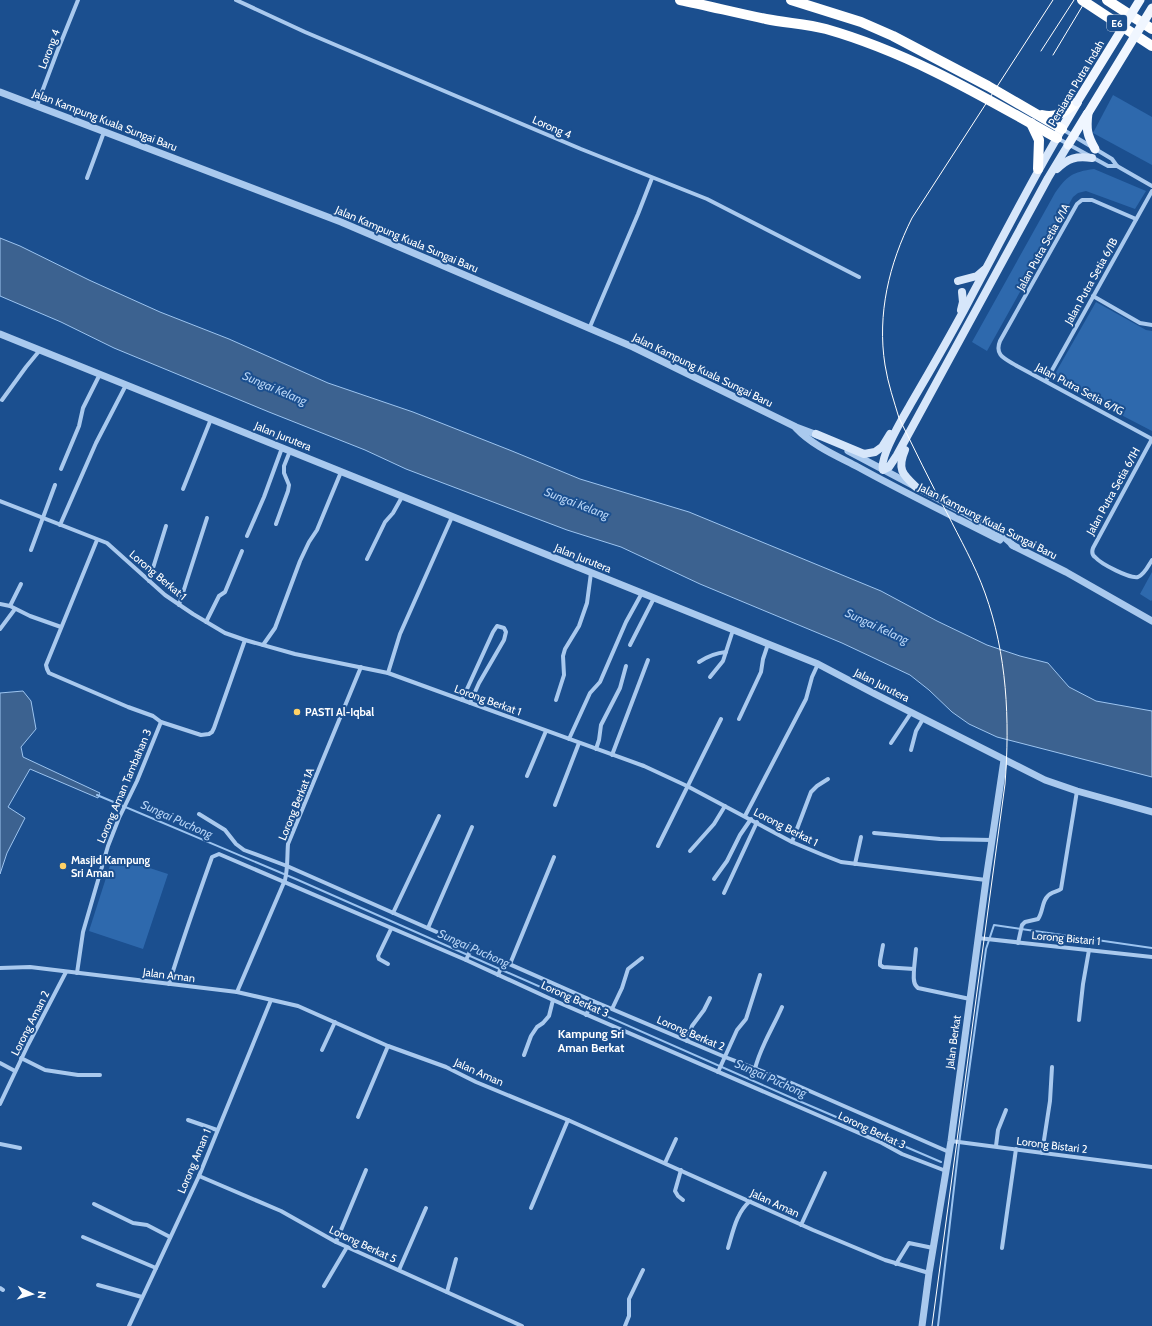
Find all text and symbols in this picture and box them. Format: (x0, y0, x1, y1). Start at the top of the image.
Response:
road number: E6 (1107, 15, 1127, 31)
street label: Lorong 4 (35, 27, 63, 71)
street label: Persiaran Putra Indah (1045, 37, 1107, 129)
street label: Jalan Kampung Kuala Sungai Baru (30, 86, 180, 154)
street label: Lorong 4 (530, 112, 574, 142)
street label: Jalan Putra Setia 6/1A (1013, 201, 1073, 294)
street label: Jalan Kampung Kuala Sungai Baru (333, 202, 481, 276)
street label: Jalan Putra Setia 6/1B (1061, 235, 1121, 328)
street label: Jalan Kampung Kuala Sungai Baru (630, 330, 775, 410)
street label: Jalan Putra Setia 6/1G (1033, 359, 1127, 418)
water label: Sungai Kelang (241, 368, 310, 408)
street label: Jalan Jurutera (252, 418, 314, 454)
street label: Jalan Putra Setia 6/1H (1083, 445, 1143, 538)
street label: Jalan Kampung Kuala Sungai Baru (915, 479, 1060, 562)
water label: Sungai Kelang (542, 484, 612, 522)
street label: Jalan Jurutera (552, 540, 614, 576)
street label: Lorong Berkat 1 (127, 547, 189, 603)
water label: Sungai Kelang (843, 605, 911, 647)
street label: Jalan Jurutera (851, 665, 913, 705)
street label: Lorong Berkat 1 (453, 681, 523, 719)
place label: PASTI Al-Iqbal (305, 705, 374, 719)
marker: PASTI Al-Iqbal (292, 707, 302, 717)
street label: Lorong Aman Tambahan 3 (94, 727, 154, 845)
street label: Lorong Berkat 1A (275, 765, 317, 842)
water label: Sungai Puchong (139, 797, 216, 842)
street label: Lorong Berkat 1 (751, 805, 821, 849)
place label: Masjid Kampung Sri Aman (71, 853, 151, 880)
marker: Masjid Kampung Sri Aman (58, 861, 68, 871)
water label: Sungai Puchong (436, 926, 513, 971)
street label: Lorong Bistari 1 (1031, 928, 1101, 948)
street label: Jalan Aman (141, 965, 196, 985)
street label: Lorong Berkat 3 (539, 978, 611, 1020)
street label: Lorong Aman 2 (8, 988, 52, 1058)
street label: Lorong Berkat 2 (655, 1012, 727, 1054)
street label: Jalan Berkat (942, 1014, 964, 1071)
district label: Kampung Sri Aman Berkat (558, 1026, 624, 1055)
street label: Jalan Aman (451, 1055, 506, 1089)
water label: Sungai Puchong (733, 1056, 810, 1101)
street label: Lorong Berkat 3 (836, 1108, 908, 1152)
street label: Lorong Aman 1 (174, 1127, 214, 1195)
street label: Lorong Bistari 2 (1016, 1134, 1088, 1156)
street label: Jalan Aman (747, 1185, 802, 1220)
street label: Lorong Berkat 5 (327, 1222, 399, 1266)
north arrow (12, 1274, 52, 1314)
text: N (35, 1290, 49, 1299)

